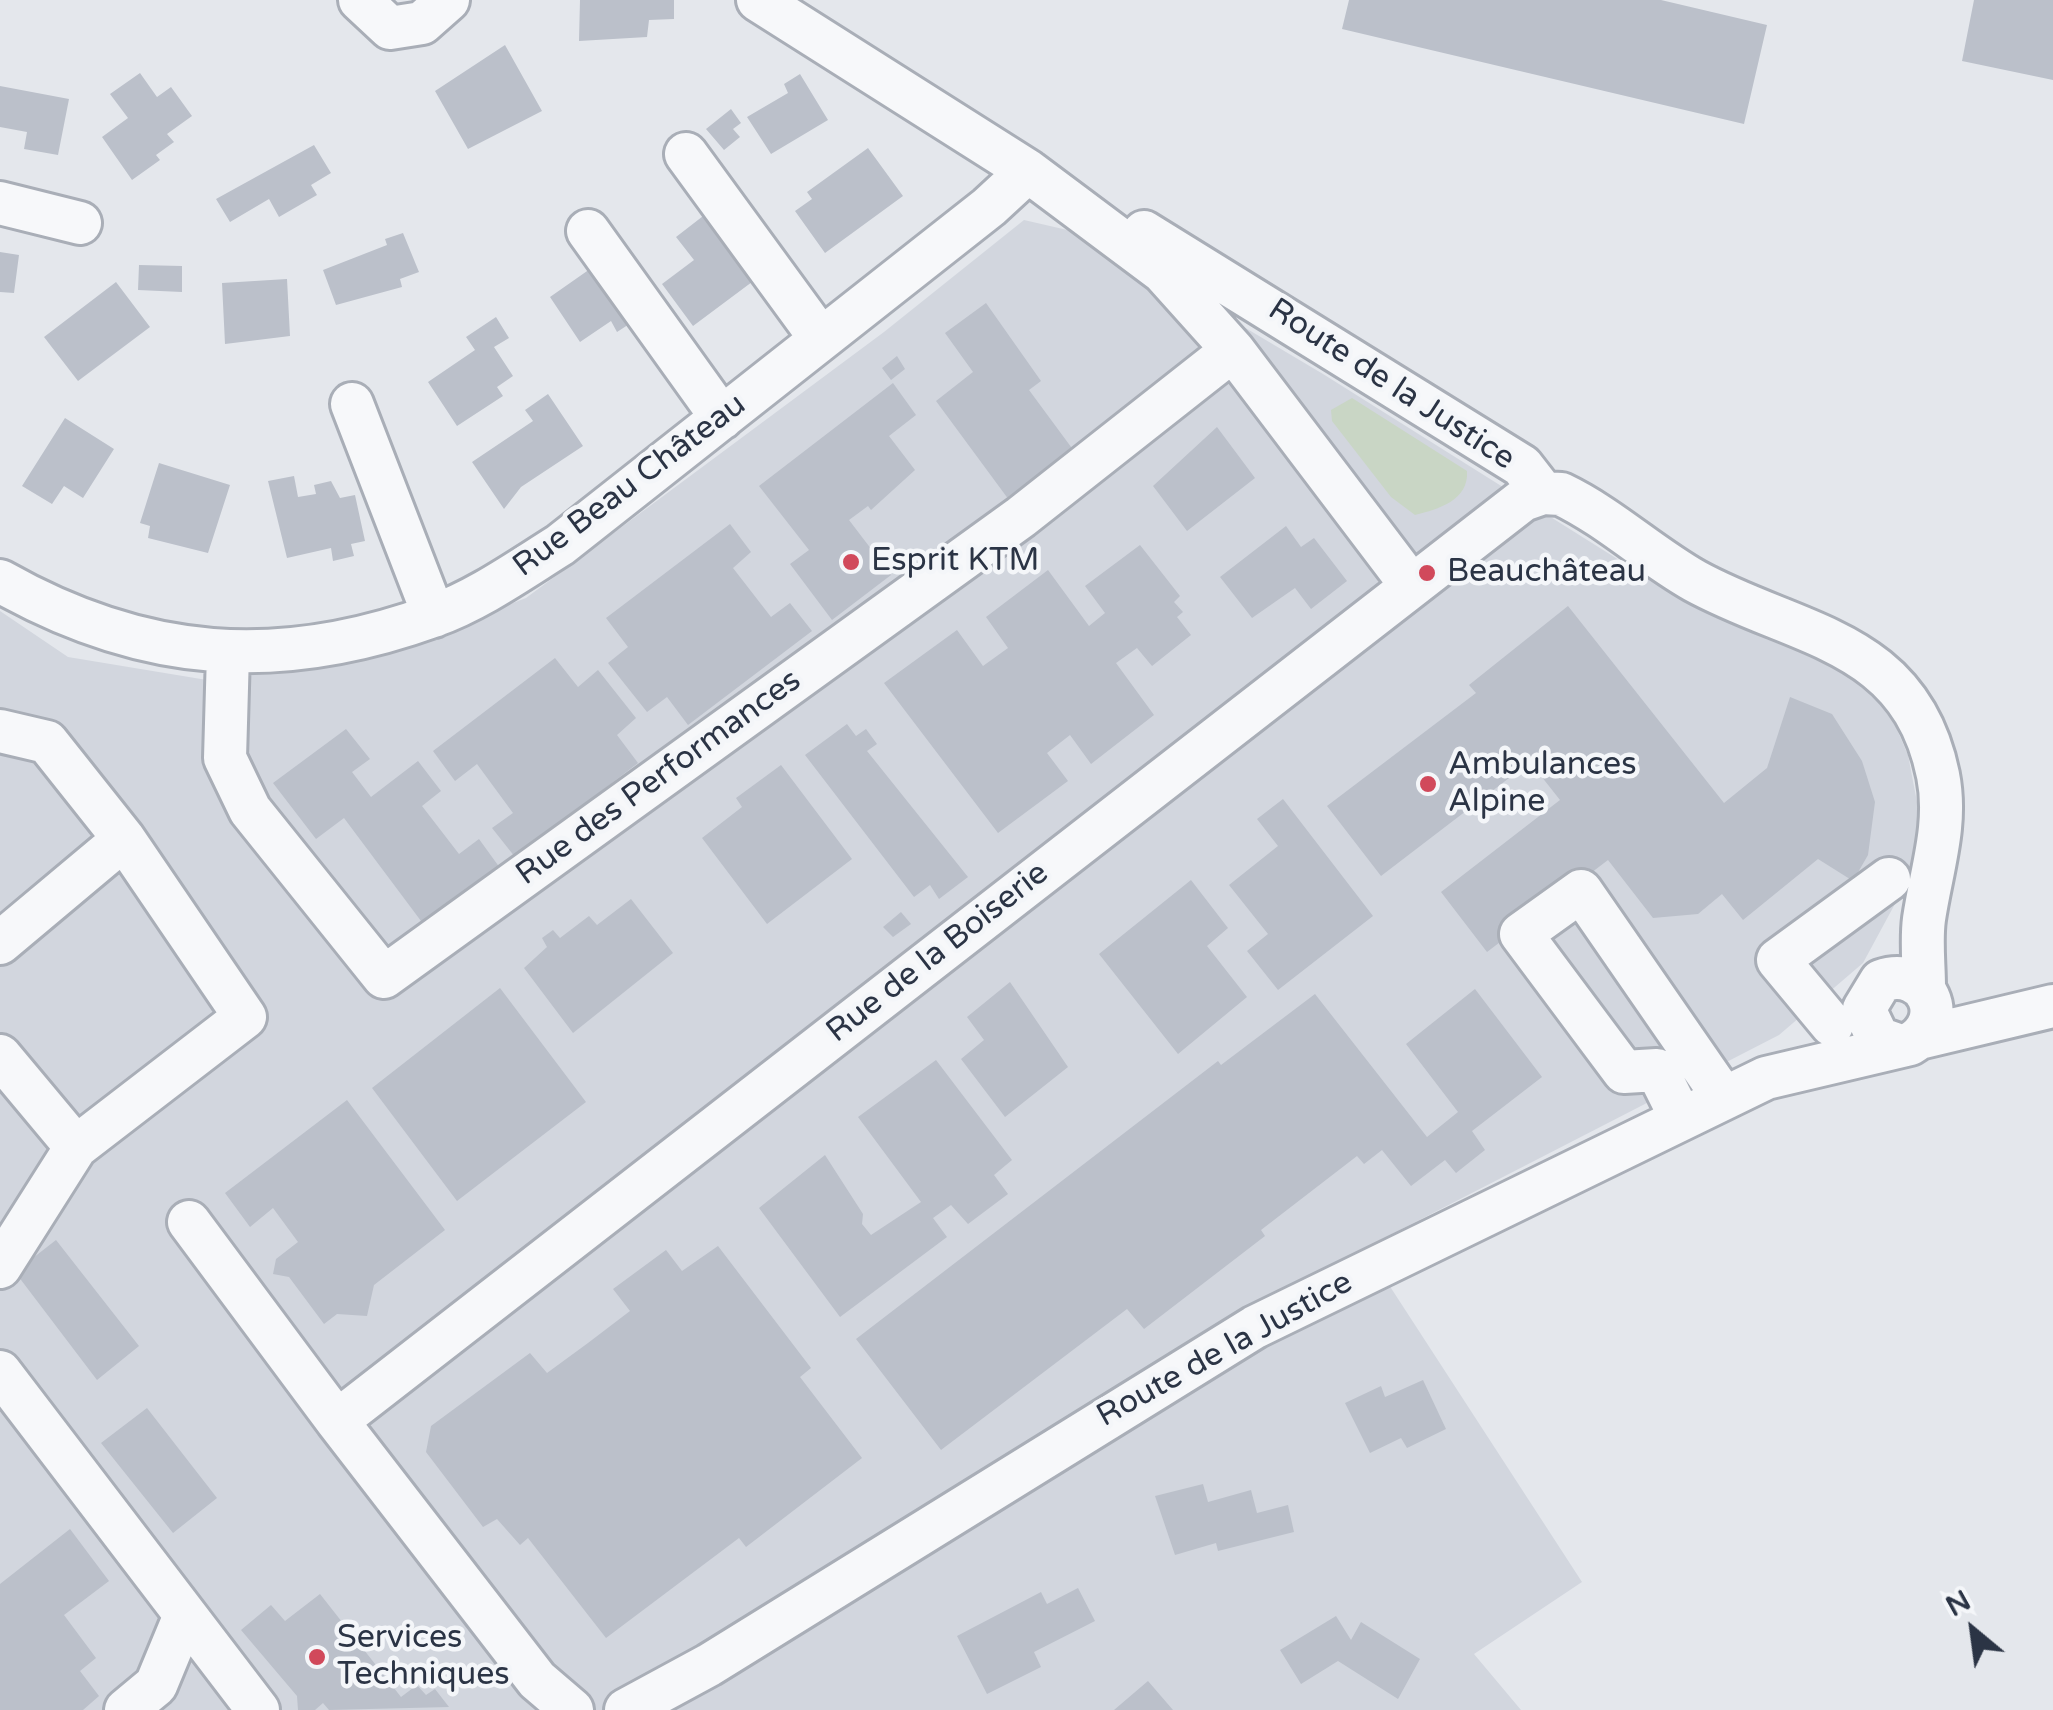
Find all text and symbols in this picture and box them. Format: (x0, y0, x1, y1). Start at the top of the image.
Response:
street label: Route de la Justice (1261, 291, 1521, 479)
street label: Rue Beau Château (506, 386, 754, 586)
place label: Esprit KTM (871, 543, 1039, 581)
marker: Esprit KTM (840, 551, 862, 573)
place label: Beauchâteau (1447, 554, 1646, 592)
marker: Beauchâteau (1416, 562, 1438, 584)
street label: Rue des Performances (509, 662, 809, 894)
place label: Ambulances Alpine (1448, 747, 1637, 822)
marker: Ambulances Alpine (1417, 773, 1439, 795)
street label: Rue de la Boiserie (819, 854, 1057, 1052)
street label: Route de la Justice (1091, 1264, 1359, 1436)
north arrow (1923, 1580, 2023, 1680)
text: N (1940, 1583, 1977, 1624)
place label: Services Techniques (337, 1620, 510, 1695)
marker: Services Techniques (306, 1646, 328, 1668)

